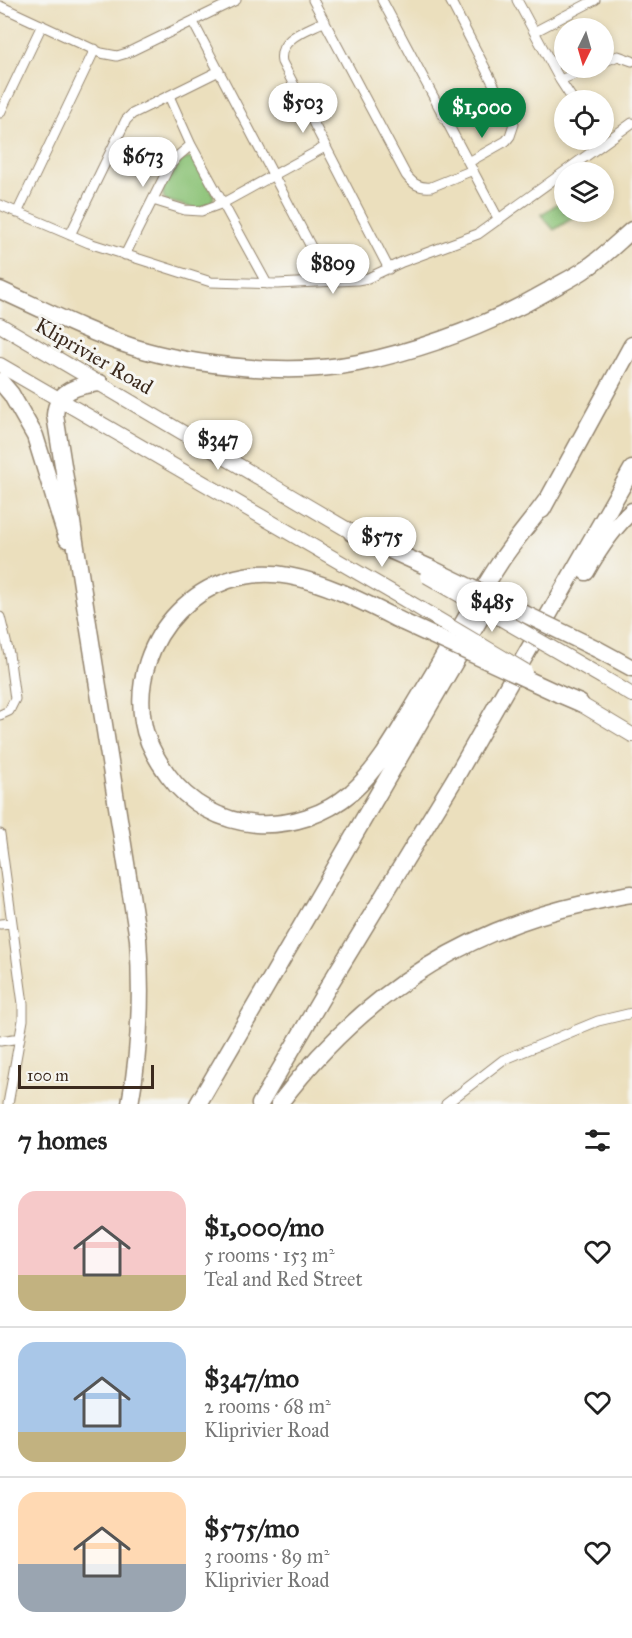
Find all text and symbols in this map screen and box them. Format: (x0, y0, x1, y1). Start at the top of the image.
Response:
north arrow (554, 18, 614, 78)
map controls (554, 18, 614, 222)
pin: $503 (267, 83, 339, 134)
pin: $1,000 (433, 88, 531, 139)
text: $503 (283, 90, 323, 114)
button: locate (554, 90, 614, 150)
text: $1,000 (452, 95, 512, 119)
pin: $673 (107, 137, 179, 188)
text: $673 (123, 144, 163, 168)
button: layers (554, 162, 614, 222)
pin: $809 (297, 244, 369, 295)
text: $809 (310, 251, 356, 275)
street label: Kliprivier Road (30, 312, 158, 400)
pin: $347 (182, 420, 254, 471)
text: $347 (198, 427, 238, 451)
pin: $575 (346, 517, 418, 568)
text: $575 (361, 524, 403, 548)
pin: $485 (456, 582, 528, 633)
text: $485 (470, 589, 514, 613)
scale bar (18, 1062, 154, 1090)
text: 100 m (27, 1066, 69, 1085)
text: 7 homes (18, 1124, 107, 1156)
icon: filters (581, 1124, 614, 1157)
text: $1,000/mo (204, 1211, 324, 1243)
icon: home (66, 1215, 138, 1287)
icon: heart (581, 1235, 614, 1268)
text: 5 rooms · 153 m² (204, 1243, 334, 1267)
text: Teal and Red Street (204, 1267, 363, 1291)
text: $347/mo (204, 1362, 299, 1394)
icon: home (66, 1366, 138, 1438)
icon: heart (581, 1386, 614, 1419)
text: 2 rooms · 68 m² (204, 1394, 331, 1418)
text: Kliprivier Road (204, 1418, 330, 1442)
text: $575/mo (204, 1512, 299, 1544)
icon: home (66, 1516, 138, 1588)
icon: heart (581, 1536, 614, 1569)
text: 3 rooms · 89 m² (204, 1544, 329, 1568)
text: Kliprivier Road (204, 1568, 330, 1592)

